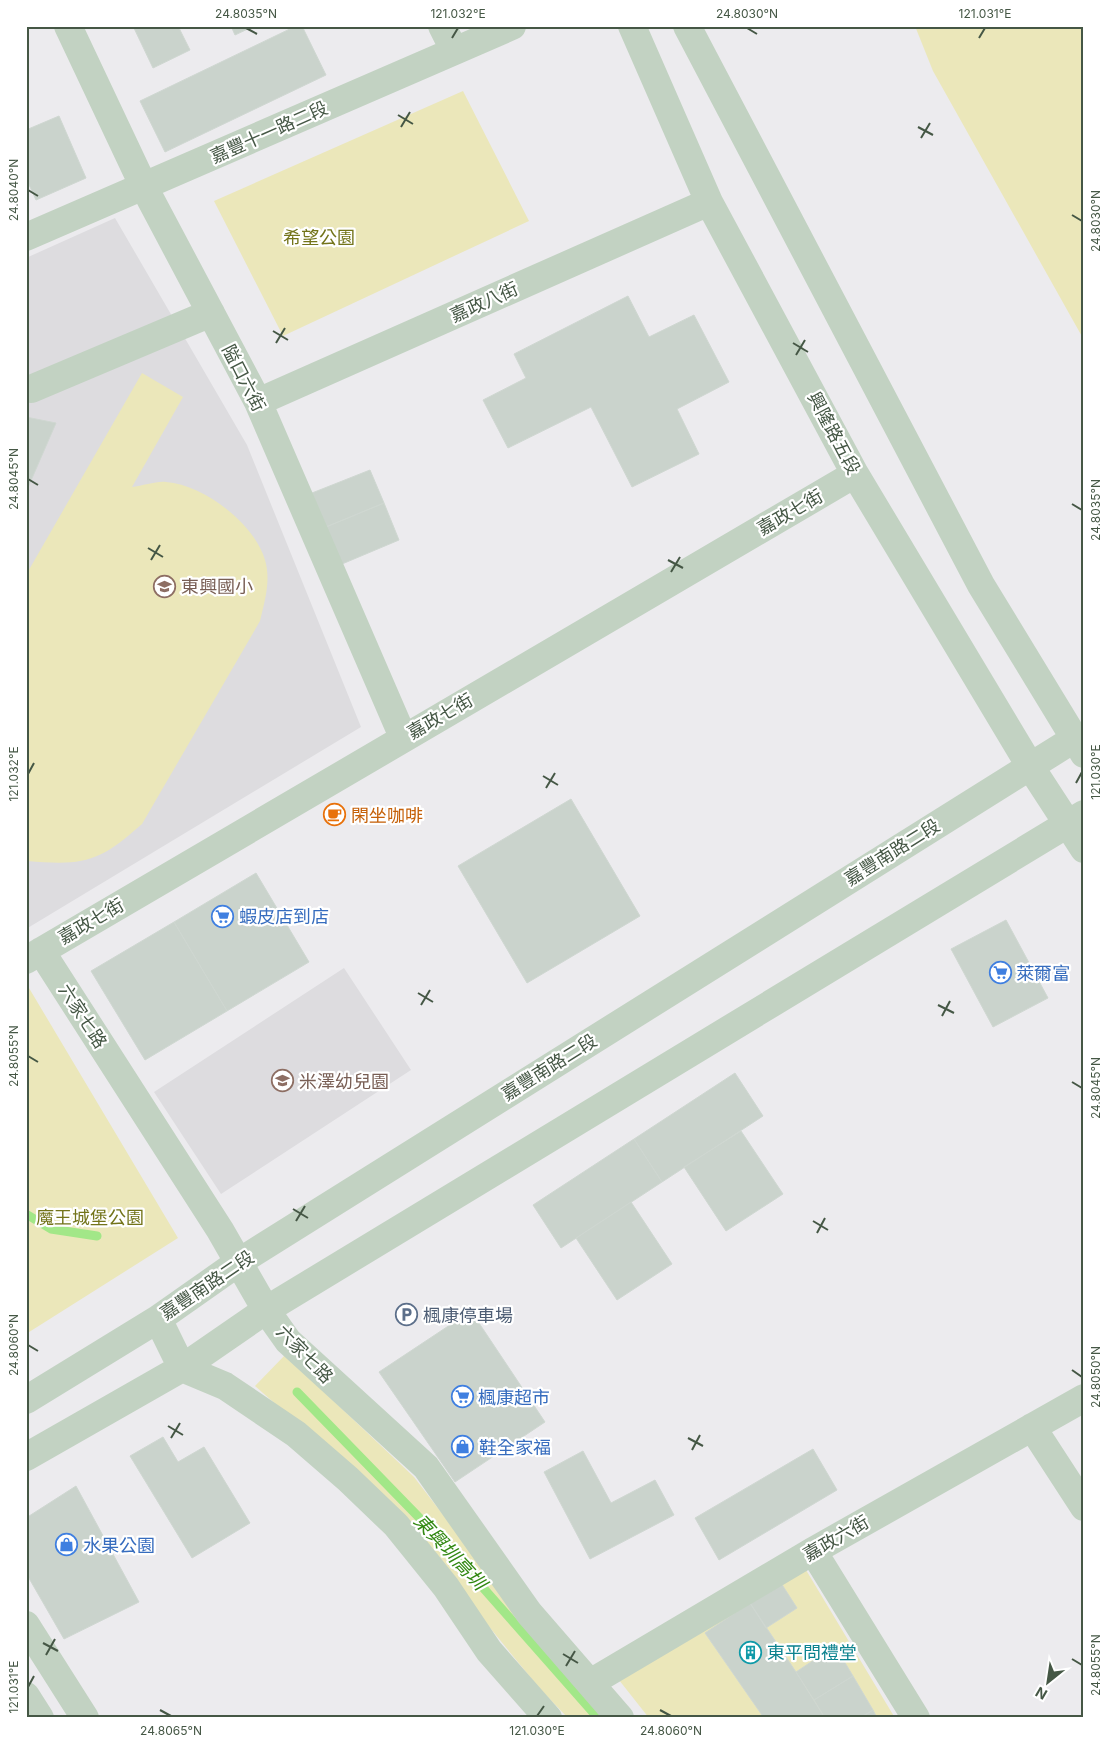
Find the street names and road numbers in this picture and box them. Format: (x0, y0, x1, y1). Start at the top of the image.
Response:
street label: 嘉豐十一路二段 (207, 97, 331, 167)
street label: 嘉政八街 (447, 278, 521, 326)
street label: 隘口六街 (218, 341, 270, 415)
street label: 興隆路五段 (804, 388, 864, 478)
street label: 嘉政七街 (754, 485, 826, 539)
street label: 嘉政七街 (404, 689, 476, 743)
street label: 嘉豐南路二段 (841, 814, 943, 890)
street label: 嘉政七街 (55, 894, 127, 948)
street label: 六家七路 (55, 980, 111, 1052)
street label: 嘉豐南路二段 (498, 1029, 600, 1105)
street label: 嘉豐南路二段 (156, 1246, 258, 1324)
street label: 六家七路 (272, 1321, 338, 1387)
street label: 嘉政六街 (800, 1511, 872, 1565)

